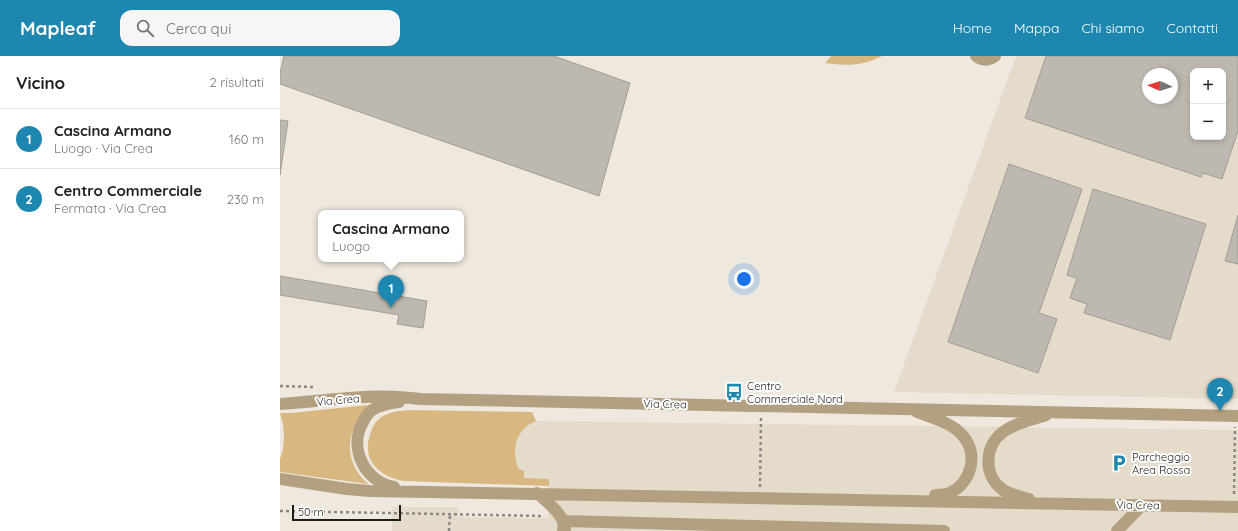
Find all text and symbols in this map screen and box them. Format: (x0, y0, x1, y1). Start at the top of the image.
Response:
search box (120, 10, 400, 46)
text: Mapleaf (20, 16, 96, 40)
icon: search (134, 17, 156, 39)
text: Cerca qui (166, 19, 231, 38)
text: Home (953, 19, 992, 37)
text: Mappa (1014, 19, 1059, 37)
text: Chi siamo (1081, 19, 1145, 37)
text: Contatti (1167, 19, 1218, 37)
north arrow (1142, 68, 1178, 104)
map controls (1190, 68, 1226, 140)
button: + (1190, 68, 1226, 104)
text: Vicino (16, 72, 65, 93)
text: 2 risultati (210, 74, 264, 90)
button: − (1190, 104, 1226, 140)
text: Cascina Armano (54, 121, 172, 140)
text: 1 (26, 131, 32, 147)
text: 160 m (229, 131, 264, 147)
text: Luogo · Via Crea (54, 140, 153, 156)
text: Centro Commerciale (54, 181, 202, 200)
text: 2 (25, 191, 33, 207)
text: 230 m (227, 191, 264, 207)
text: Fermata · Via Crea (54, 200, 167, 216)
popup (318, 210, 464, 262)
text: Cascina Armano (332, 219, 450, 238)
text: Luogo (332, 238, 370, 254)
your location (734, 269, 754, 289)
pin: 1 (378, 275, 404, 308)
pin: 2 (1207, 378, 1233, 411)
place label: Centro Commerciale Nord (747, 379, 843, 406)
bus stop icon: Centro Commerciale Nord (724, 382, 744, 402)
street label: Via Crea (316, 391, 360, 409)
street label: Via Crea (643, 397, 687, 411)
place label: Parcheggio Area Rossa (1132, 450, 1190, 477)
parking icon: Parcheggio Area Rossa (1109, 453, 1129, 473)
street label: Via Crea (1116, 498, 1160, 512)
scale bar (292, 503, 401, 522)
text: 50 m (298, 505, 324, 519)

